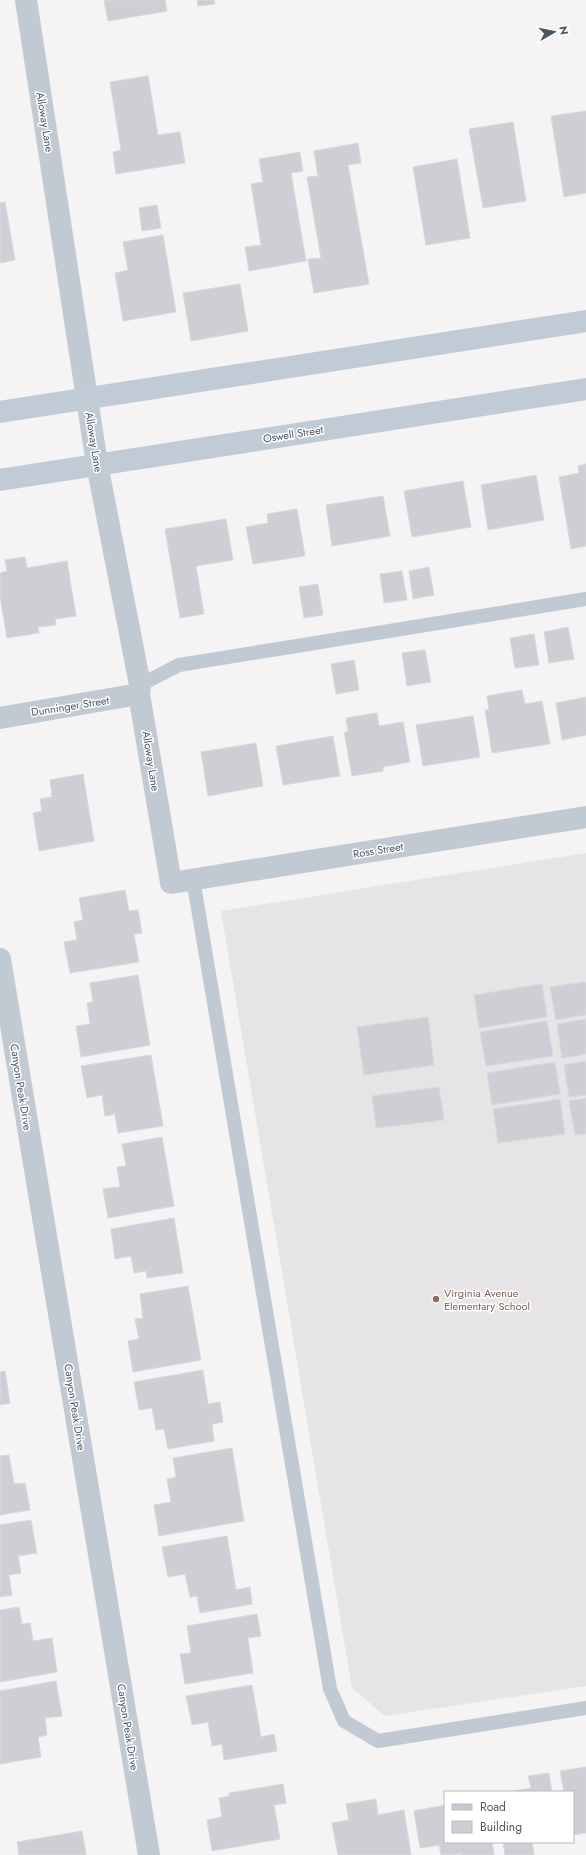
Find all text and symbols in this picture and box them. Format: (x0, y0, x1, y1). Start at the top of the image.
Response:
north arrow (534, 12, 574, 52)
text: N (555, 25, 572, 36)
street label: Alloway Lane (32, 91, 58, 154)
street label: Alloway Lane (81, 411, 107, 474)
street label: Oswell Street (262, 421, 325, 447)
street label: Dunninger Street (30, 692, 110, 720)
street label: Alloway Lane (138, 730, 164, 793)
street label: Ross Street (352, 838, 405, 862)
street label: Canyon Peak Drive (6, 1043, 36, 1132)
place label: Virginia Avenue Elementary School (444, 1285, 530, 1314)
marker: Virginia Avenue Elementary School (431, 1294, 441, 1304)
street label: Canyon Peak Drive (60, 1363, 90, 1452)
street label: Canyon Peak Drive (113, 1683, 143, 1772)
legend (444, 1791, 574, 1843)
text: Road (480, 1798, 506, 1816)
text: Building (480, 1818, 522, 1836)

